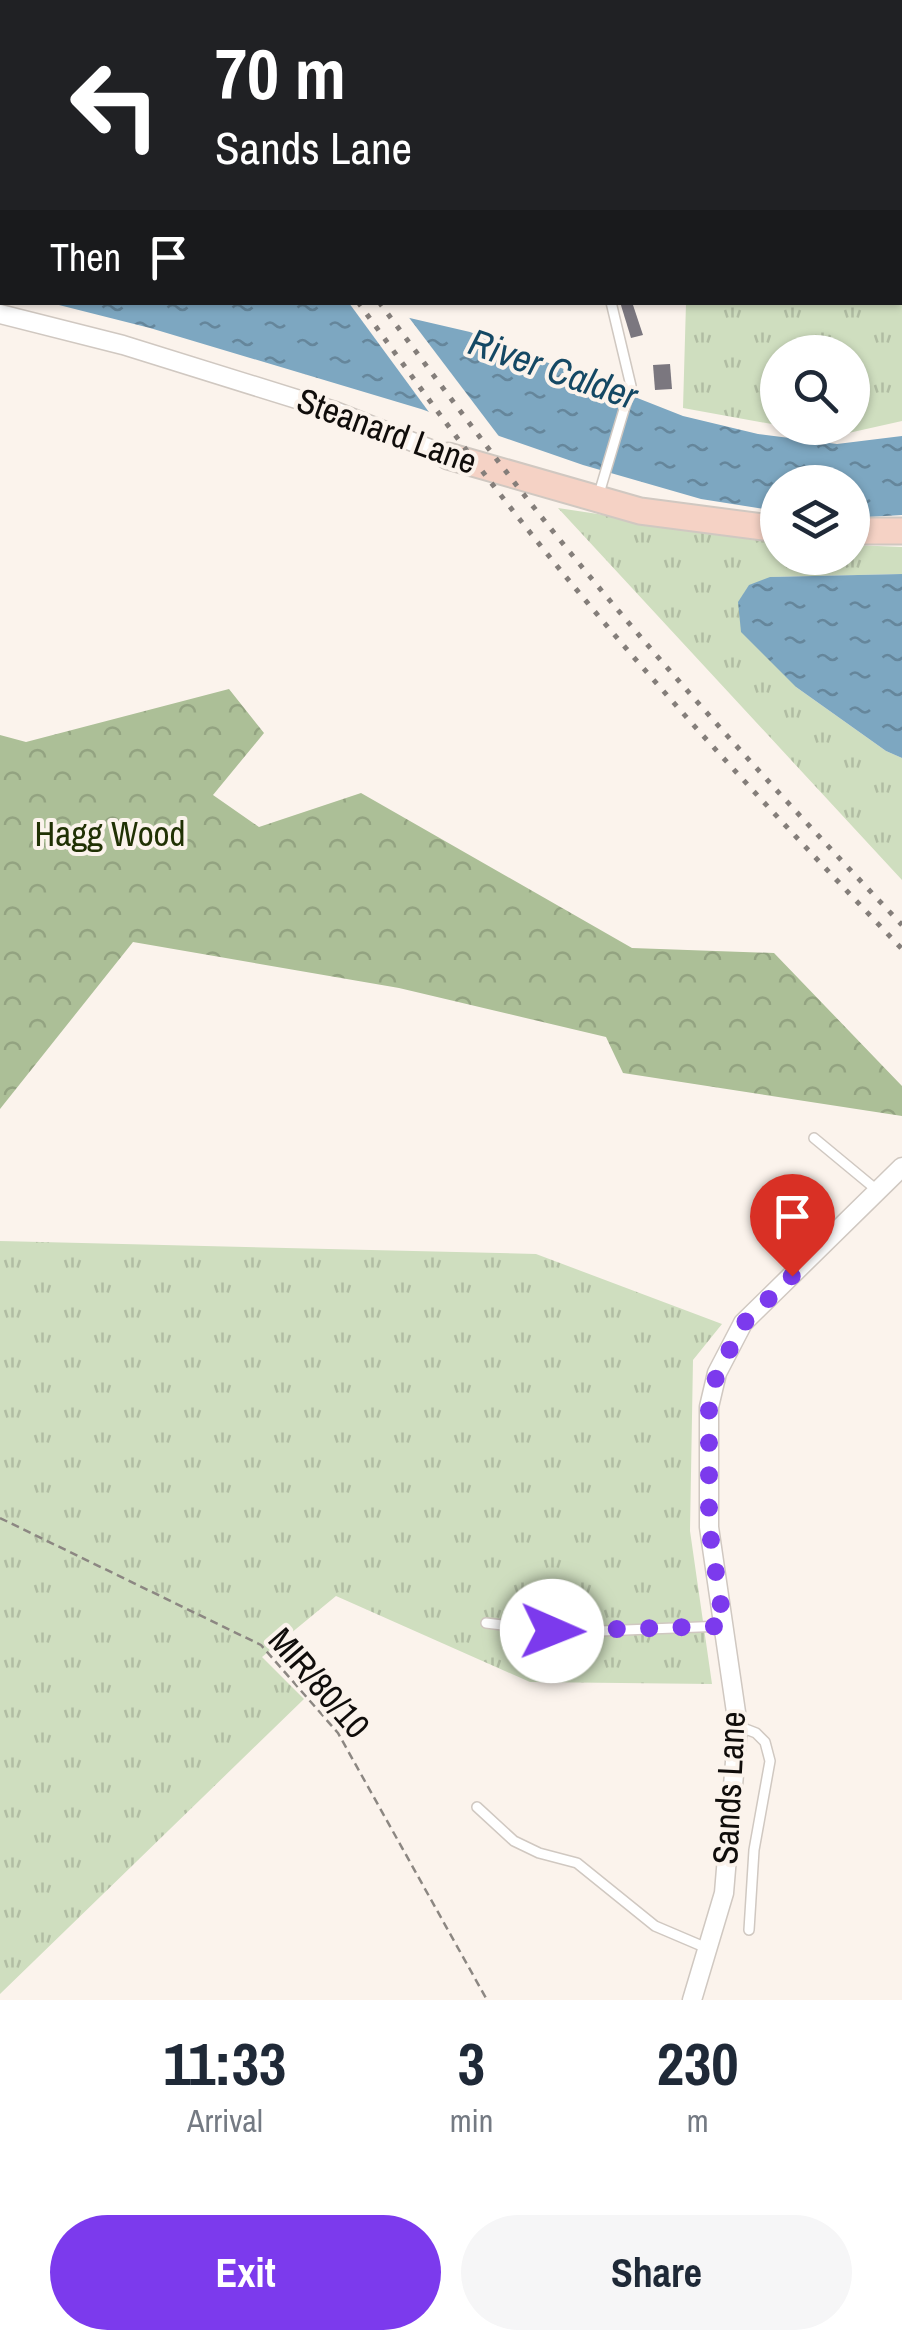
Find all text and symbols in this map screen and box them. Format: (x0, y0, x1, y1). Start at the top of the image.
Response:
text: 70 m (215, 27, 346, 121)
icon: left (50, 40, 180, 170)
text: Sands Lane (215, 117, 412, 178)
icon: arrive (141, 230, 196, 285)
text: Then (50, 232, 121, 283)
water label: River Calder (462, 316, 646, 422)
map controls (760, 335, 870, 575)
button: search (760, 335, 870, 445)
street label: Steanard Lane (291, 376, 484, 485)
button: layers (760, 465, 870, 575)
park label: Hagg Wood (34, 810, 186, 857)
pin (750, 1174, 835, 1277)
icon: arrive (765, 1189, 820, 1244)
position arrow (500, 1579, 604, 1683)
street label: MIR/80/10 (258, 1617, 381, 1748)
street label: Sands Lane (701, 1710, 756, 1866)
text: 11:33 (163, 2023, 286, 2104)
text: 3 (458, 2023, 485, 2104)
text: 230 (657, 2023, 739, 2104)
text: Arrival (187, 2099, 263, 2142)
text: min (450, 2099, 493, 2142)
text: m (687, 2099, 709, 2142)
button: Exit (50, 2215, 441, 2330)
button: Share (461, 2215, 852, 2330)

